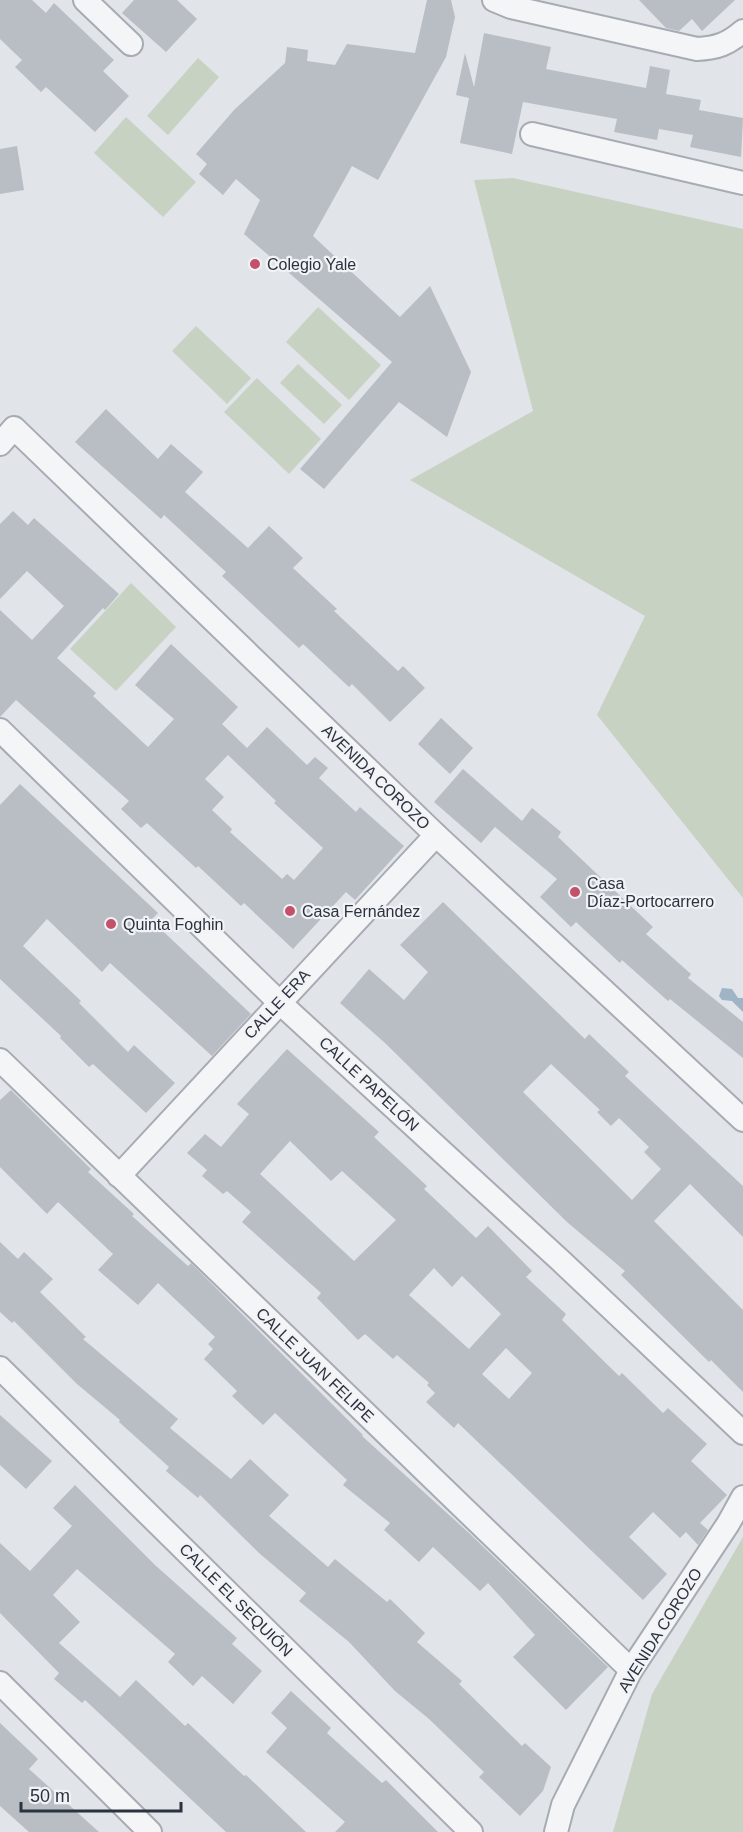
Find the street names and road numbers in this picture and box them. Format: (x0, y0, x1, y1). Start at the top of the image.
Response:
street label: AVENIDA COROZO (319, 721, 433, 833)
street label: CALLE ERA (241, 966, 313, 1042)
street label: CALLE PAPELÓN (316, 1033, 423, 1134)
street label: CALLE JUAN FELIPE (253, 1305, 377, 1425)
street label: CALLE EL SEQUIÓN (176, 1539, 297, 1660)
street label: AVENIDA COROZO (615, 1565, 705, 1695)

